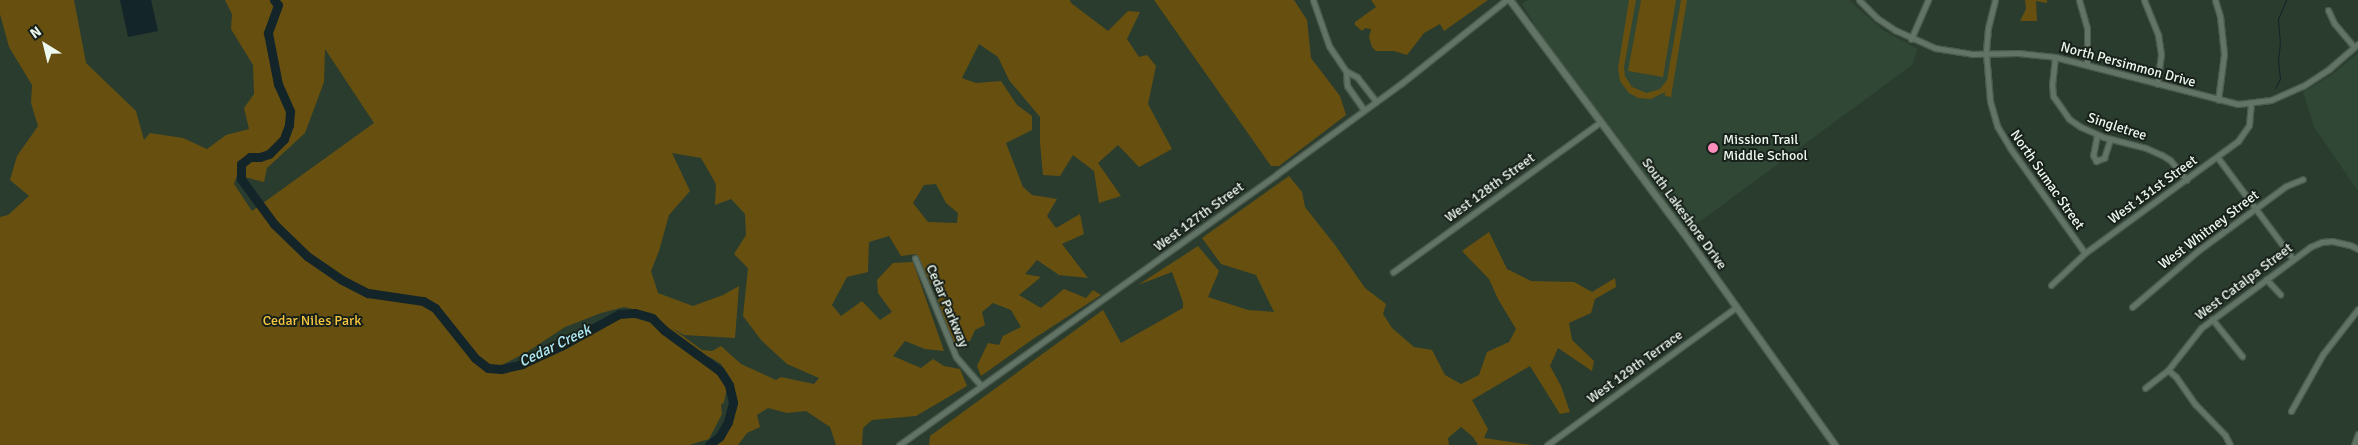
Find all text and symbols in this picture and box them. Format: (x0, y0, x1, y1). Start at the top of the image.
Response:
north arrow (20, 20, 70, 70)
text: N (27, 23, 45, 42)
street label: North Persimmon Drive (2059, 39, 2197, 91)
street label: Singletree (2085, 110, 2149, 144)
street label: North Sumac Street (2006, 127, 2088, 233)
place label: Mission Trail Middle School (1723, 132, 1808, 164)
marker: Mission Trail Middle School (1707, 142, 1719, 154)
street label: West 128th Street (1442, 150, 1538, 226)
street label: West 131st Street (2105, 152, 2201, 228)
street label: South Lakeshore Drive (1638, 155, 1730, 273)
street label: West 127th Street (1151, 179, 1247, 255)
street label: West Whitney Street (2156, 187, 2262, 273)
street label: West Catalpa Street (2192, 240, 2296, 324)
street label: Cedar Parkway (922, 262, 972, 350)
park label: Cedar Niles Park (263, 313, 361, 329)
water label: Cedar Creek (516, 321, 594, 371)
street label: West 129th Terrace (1584, 327, 1686, 407)

